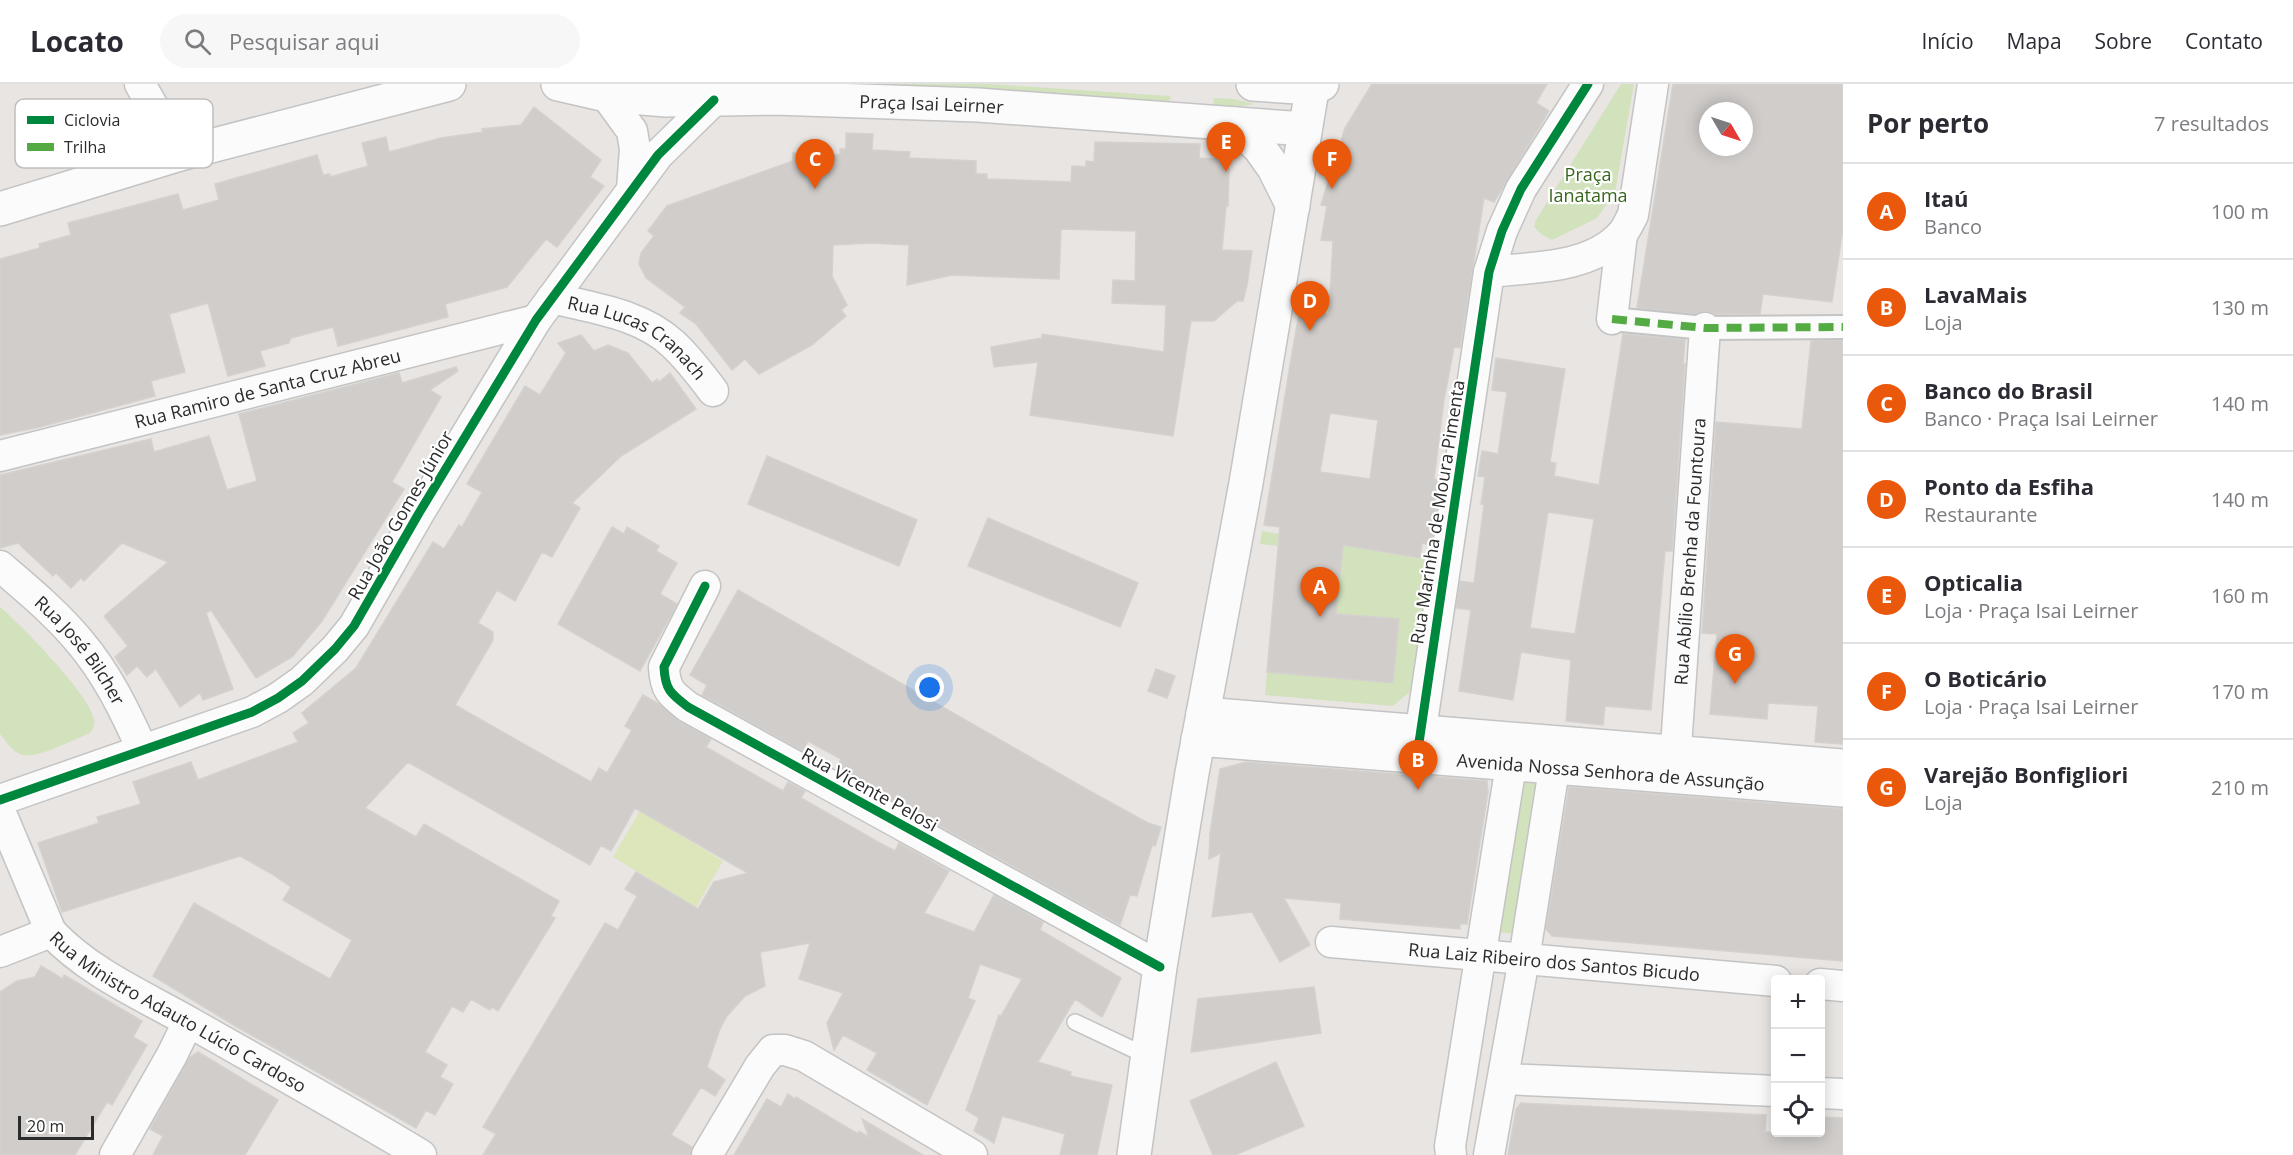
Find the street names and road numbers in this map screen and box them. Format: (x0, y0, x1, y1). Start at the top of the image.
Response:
street label: Praça Isai Leirner (859, 89, 1005, 119)
street label: Rua Lucas Cranach (566, 290, 712, 385)
street label: Rua Ramiro de Santa Cruz Abreu (132, 343, 403, 433)
street label: Rua Marinha de Moura Pimenta (1404, 378, 1470, 646)
street label: Rua Abílio Brenha da Fountoura (1668, 417, 1711, 686)
street label: Rua João Gomes Júnior (342, 425, 459, 604)
street label: Rua José Bilcher (30, 590, 131, 709)
street label: Rua Vicente Pelosi (797, 742, 943, 836)
street label: Avenida Nossa Senhora de Assunção (1456, 747, 1766, 796)
street label: Rua Ministro Adauto Lúcio Cardoso (45, 926, 311, 1098)
street label: Rua Laiz Ribeiro dos Santos Bicudo (1407, 937, 1701, 986)

